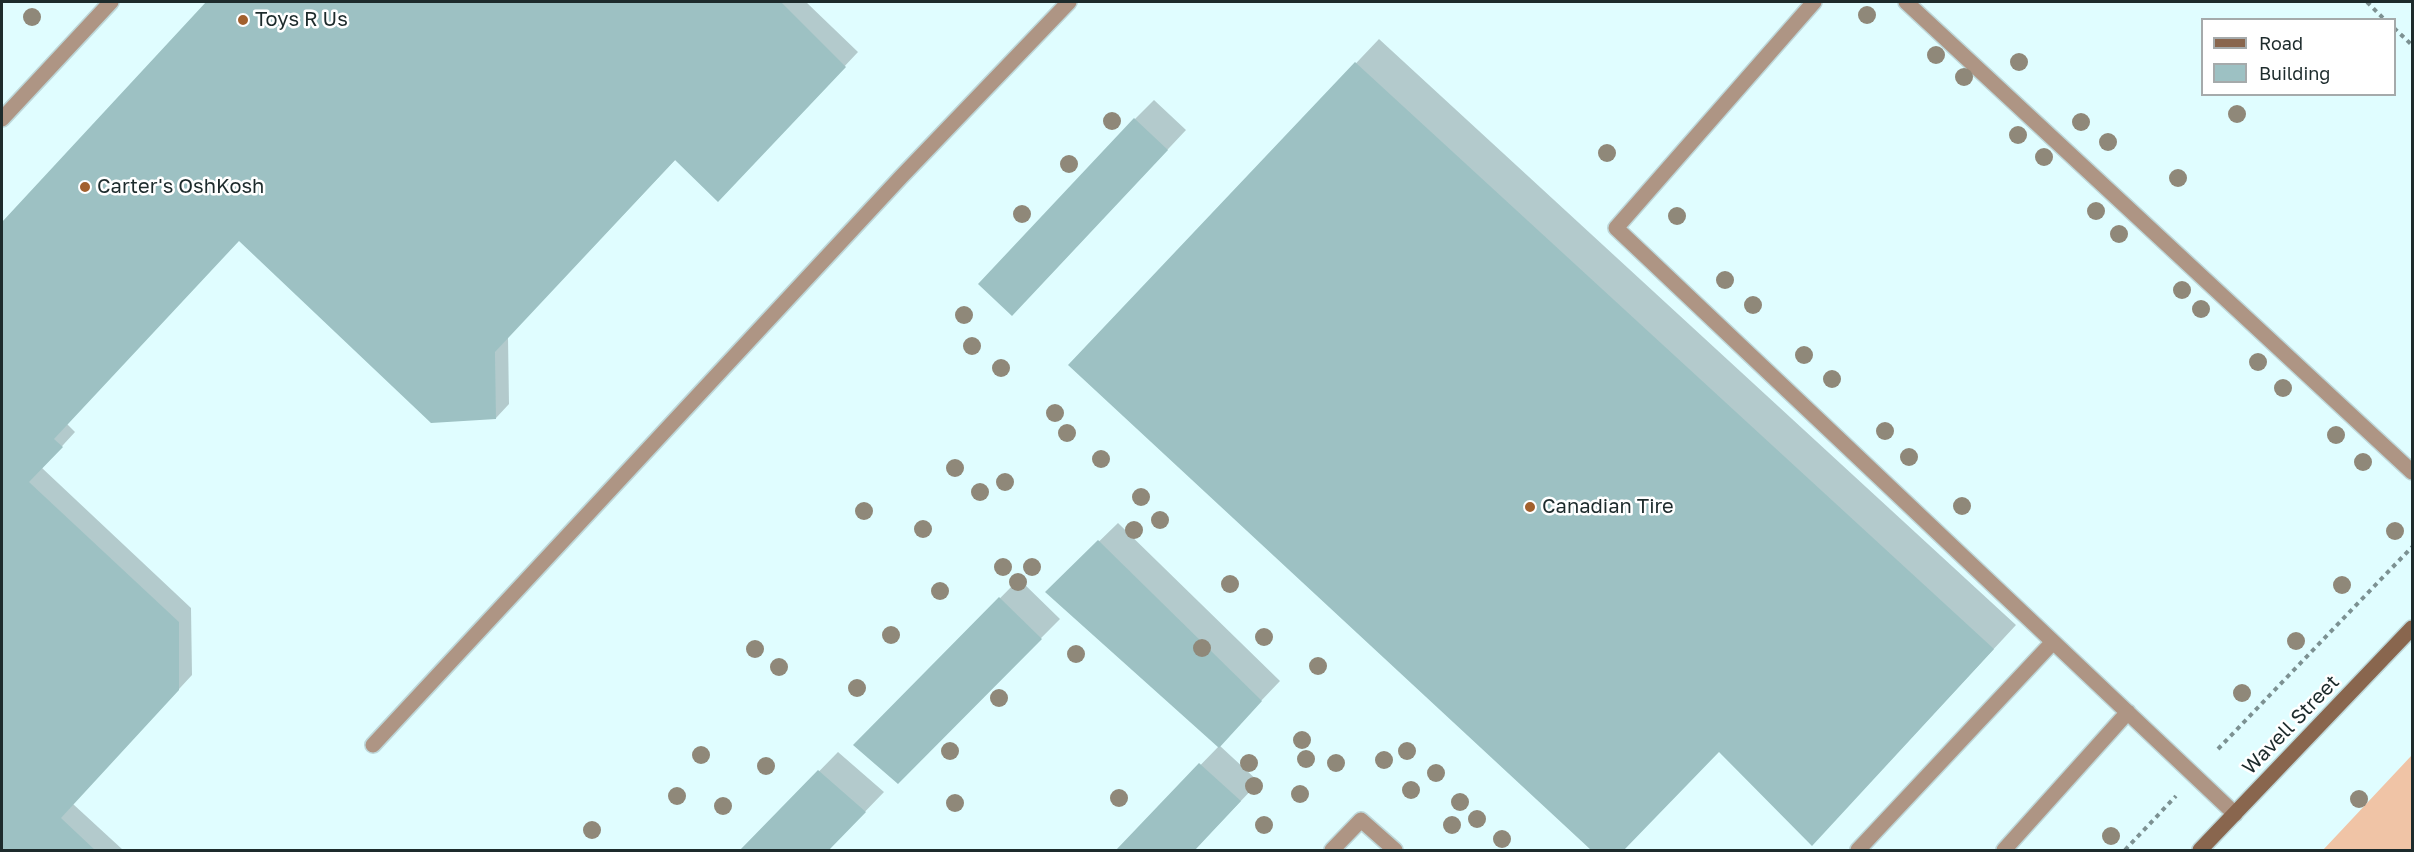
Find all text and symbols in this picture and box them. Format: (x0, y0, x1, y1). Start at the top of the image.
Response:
place label: Toys R Us (255, 8, 348, 32)
marker: Toys R Us (236, 13, 250, 27)
legend (2201, 18, 2396, 96)
text: Road (2259, 32, 2303, 54)
text: Building (2259, 62, 2330, 84)
place label: Carter's OshKosh (97, 175, 264, 199)
marker: Carter's OshKosh (78, 180, 92, 194)
place label: Canadian Tire (1542, 495, 1674, 519)
marker: Canadian Tire (1523, 500, 1537, 514)
street label: Wavell Street (2238, 670, 2344, 780)

